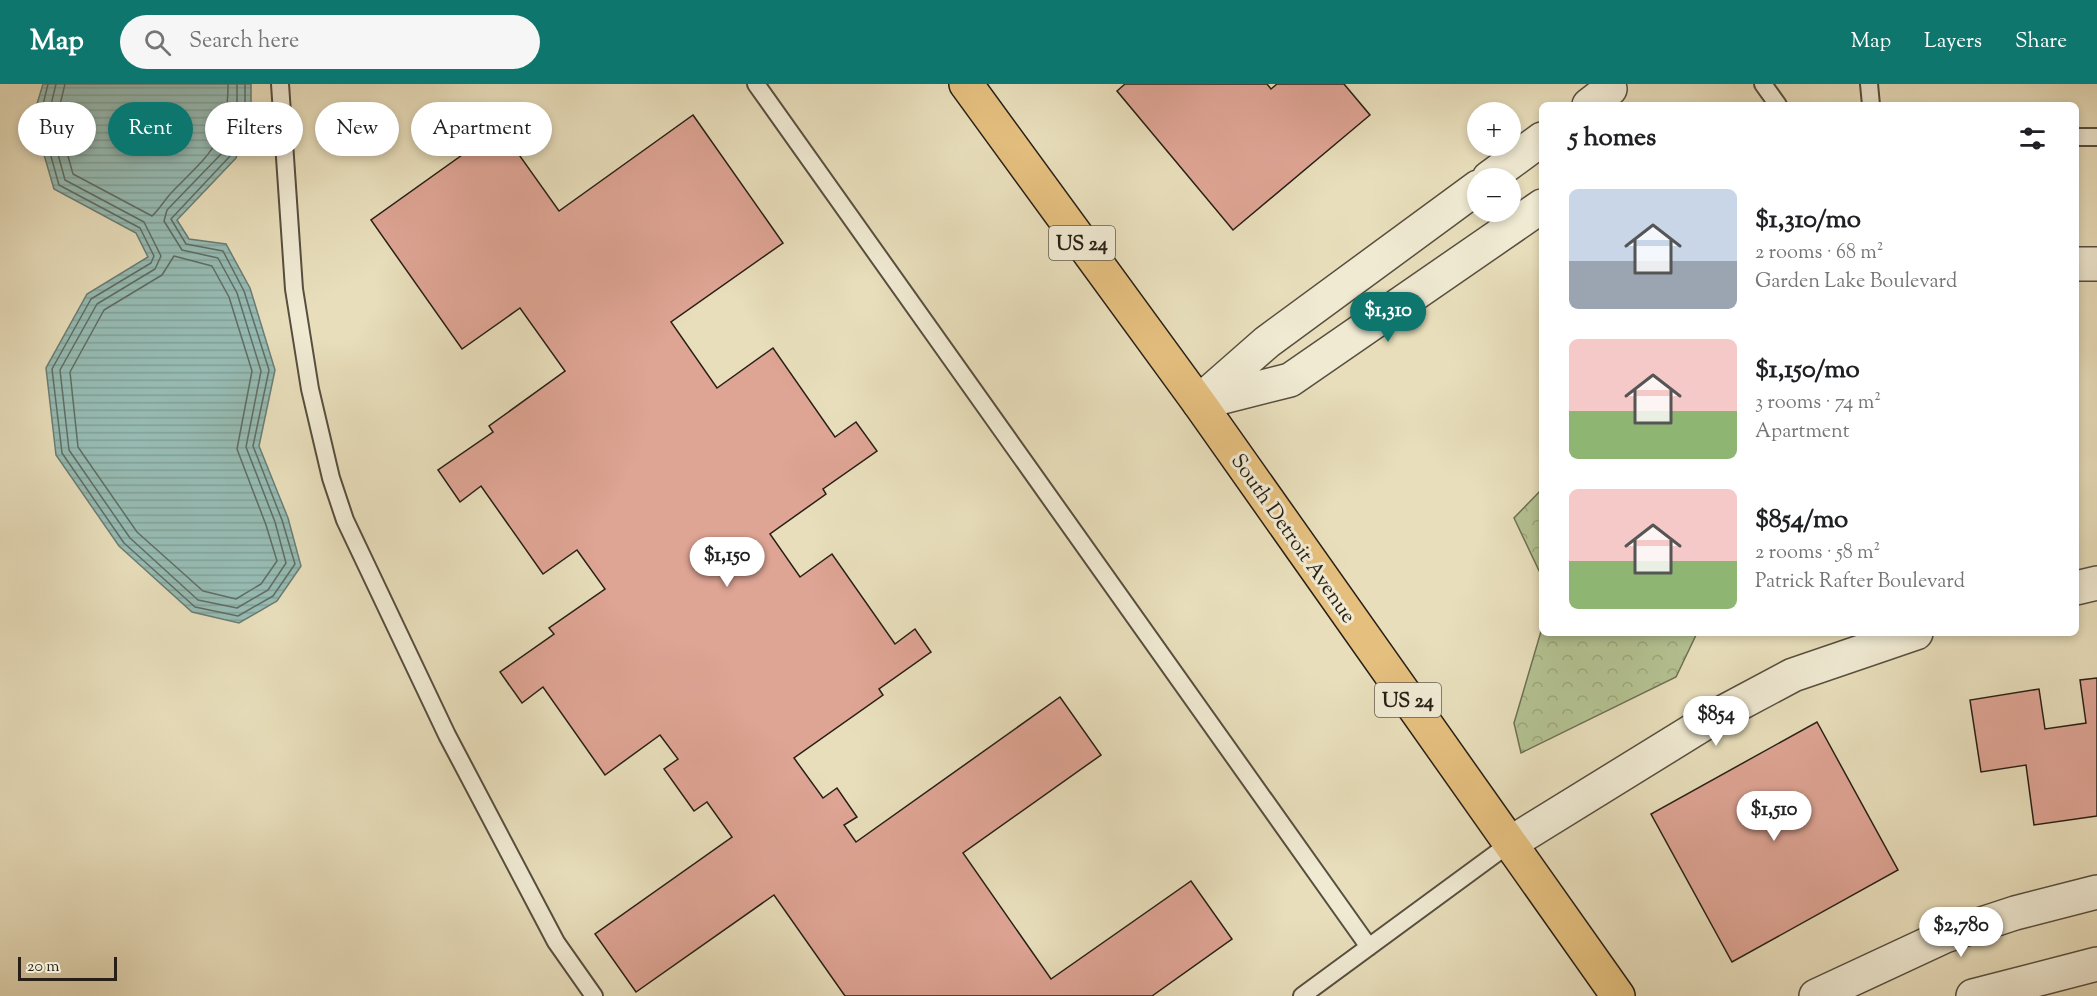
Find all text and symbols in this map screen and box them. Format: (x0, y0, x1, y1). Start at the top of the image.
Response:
search box (120, 15, 540, 69)
text: Map (30, 22, 84, 62)
icon: search (141, 26, 174, 59)
text: Search here (189, 26, 299, 58)
text: Map (1851, 27, 1891, 57)
text: Layers (1924, 27, 1982, 57)
text: Share (2015, 27, 2067, 57)
chip: Buy (18, 102, 96, 156)
chip: Rent (108, 102, 193, 156)
chip: Filters (205, 102, 303, 156)
chip: New (315, 102, 399, 156)
chip: Apartment (411, 102, 552, 156)
map controls (1467, 102, 1521, 222)
button: + (1467, 102, 1521, 156)
text: 5 homes (1569, 120, 1656, 157)
icon: filters (2016, 122, 2049, 155)
button: − (1467, 168, 1521, 222)
text: $1,310/mo (1755, 202, 1861, 239)
icon: home (1617, 213, 1689, 285)
road number: US 24 (1049, 226, 1115, 260)
text: 2 rooms · 68 m² (1755, 239, 1883, 268)
text: Garden Lake Boulevard (1755, 268, 1957, 297)
pin: $1,310 (1339, 292, 1437, 343)
text: $1,310 (1364, 297, 1412, 326)
text: $1,150/mo (1755, 352, 1860, 389)
icon: home (1617, 363, 1689, 435)
text: 3 rooms · 74 m² (1755, 389, 1881, 418)
text: Apartment (1755, 418, 1850, 447)
street label: South Detroit Avenue (1223, 448, 1362, 630)
text: $854/mo (1755, 502, 1848, 539)
icon: home (1617, 513, 1689, 585)
pin: $1,150 (678, 537, 776, 588)
text: 2 rooms · 58 m² (1755, 539, 1880, 568)
text: $1,150 (704, 542, 750, 571)
text: Patrick Rafter Boulevard (1755, 568, 1965, 597)
road number: US 24 (1375, 683, 1441, 717)
pin: $854 (1680, 696, 1752, 747)
text: $854 (1697, 701, 1735, 730)
pin: $1,510 (1725, 791, 1823, 842)
text: $1,510 (1751, 796, 1797, 825)
pin: $2,780 (1912, 907, 2010, 958)
text: $2,780 (1933, 912, 1989, 941)
scale bar (18, 954, 117, 982)
text: 20 m (27, 956, 60, 979)

